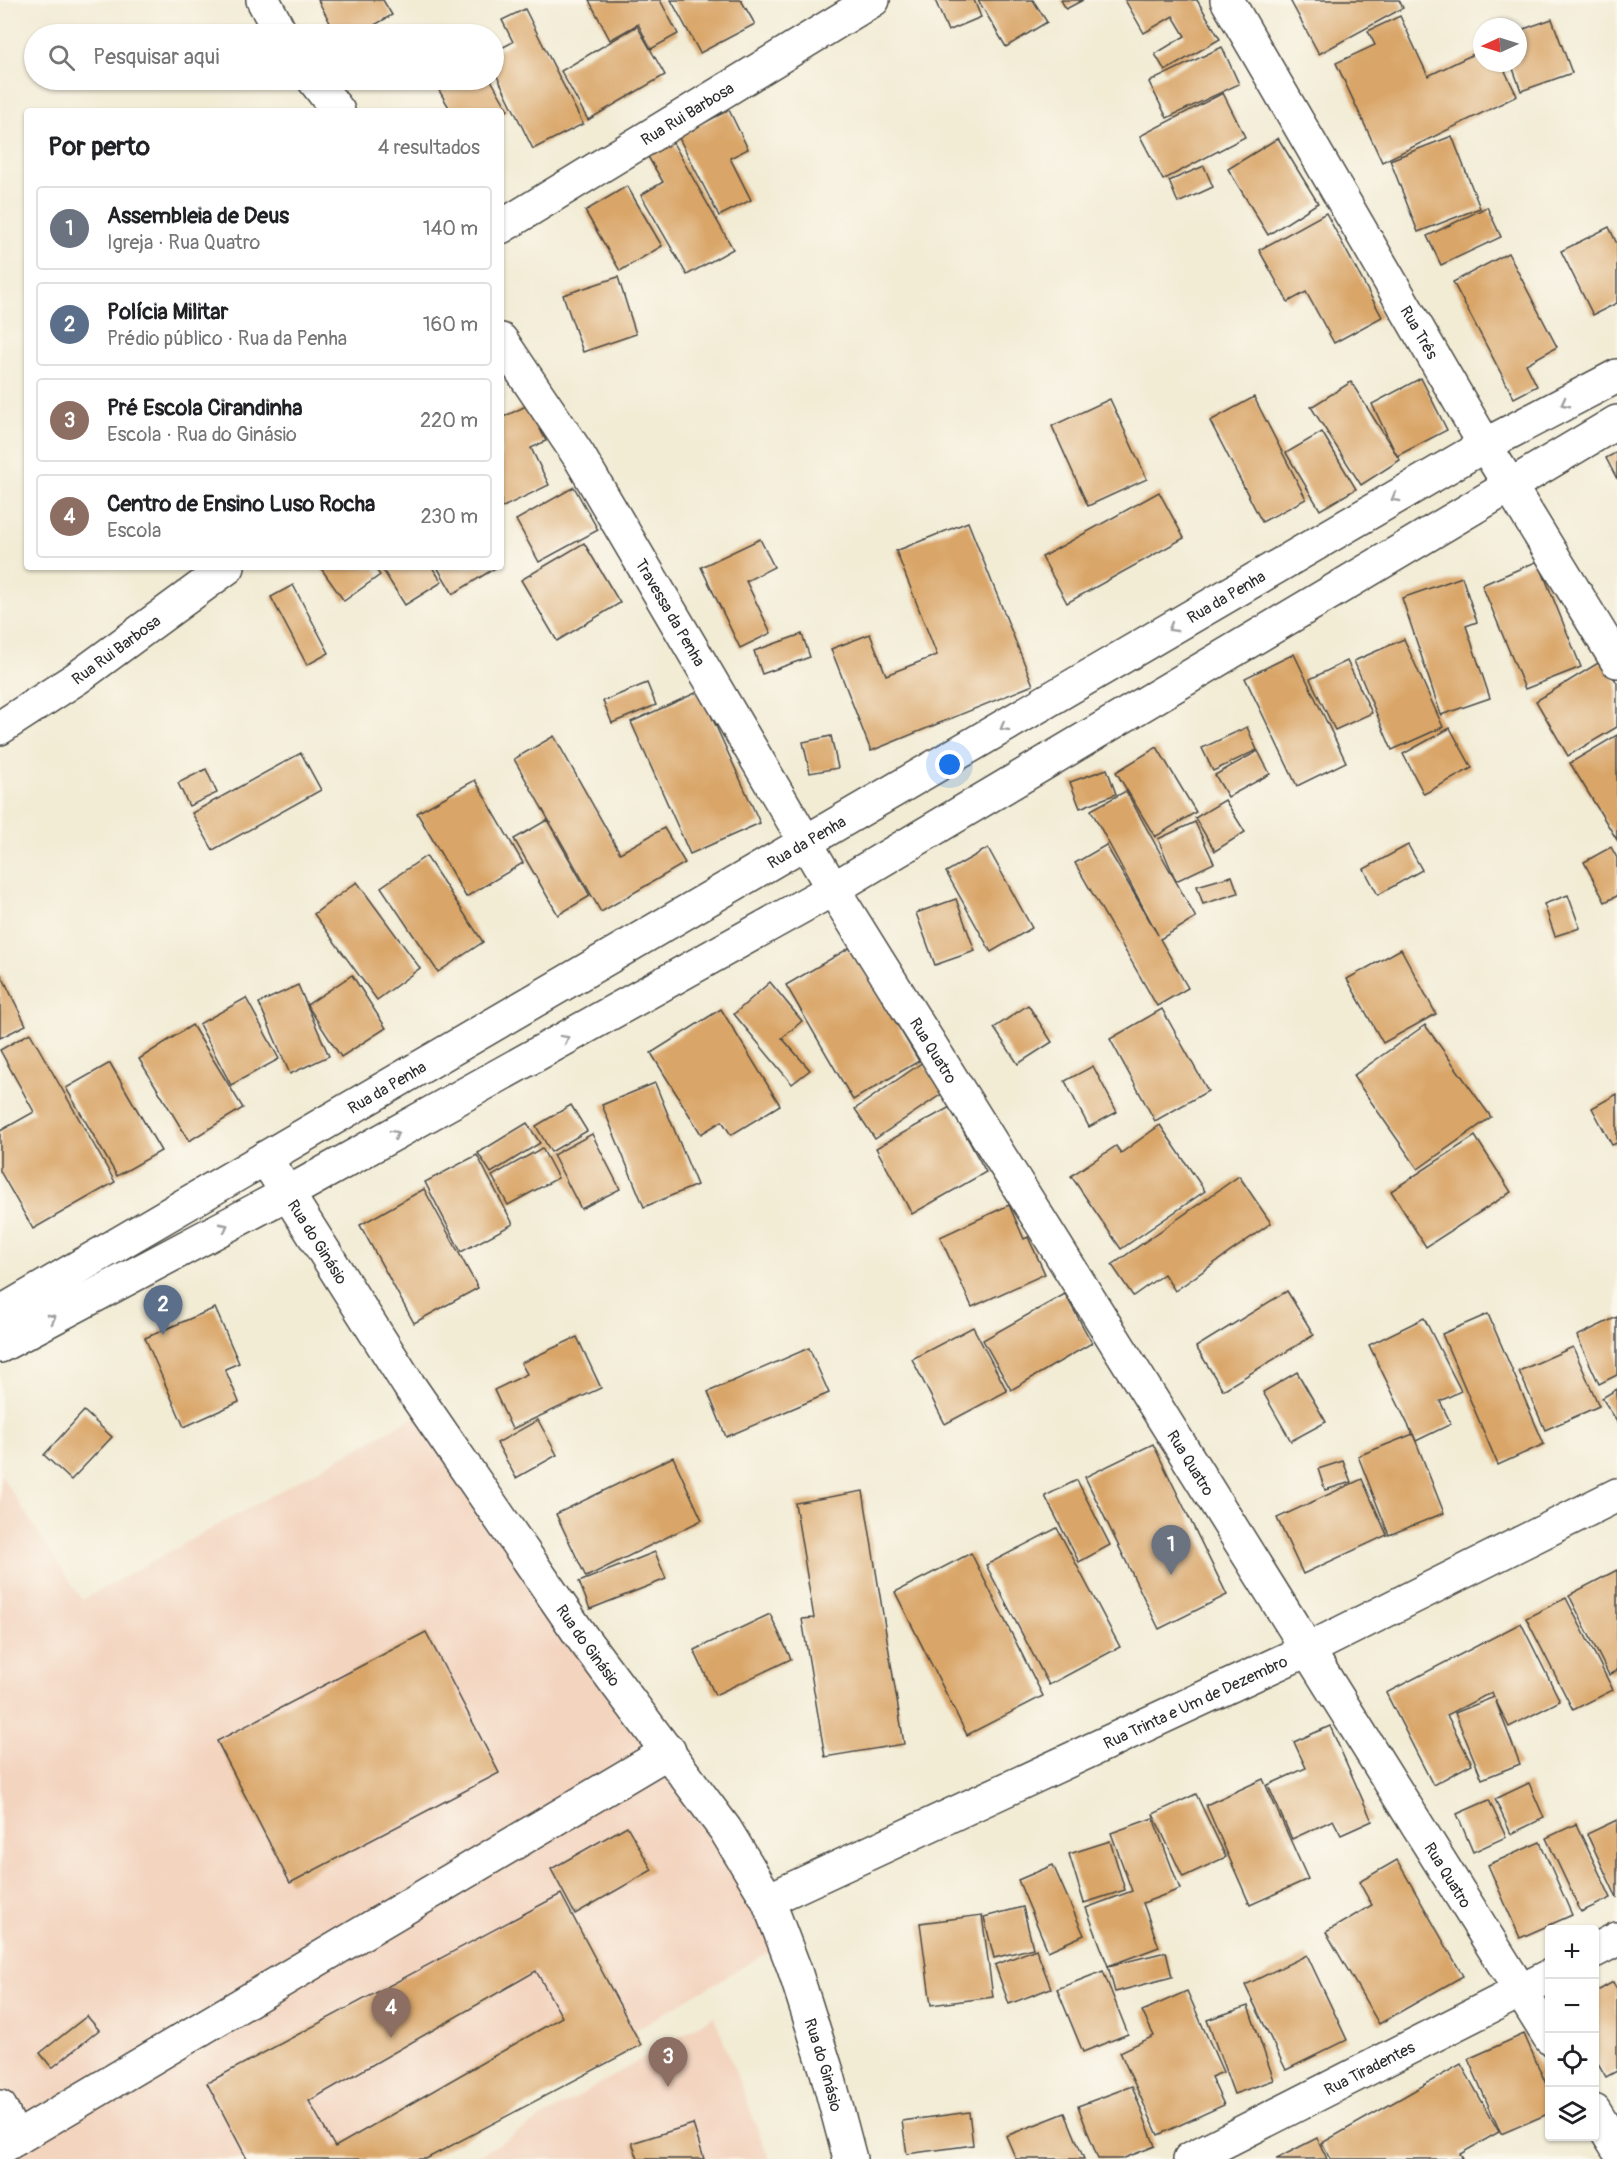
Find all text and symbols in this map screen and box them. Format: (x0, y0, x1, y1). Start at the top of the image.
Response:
north arrow (1473, 18, 1527, 72)
search box (24, 24, 504, 90)
icon: search (45, 41, 78, 74)
text: Pesquisar aqui (93, 43, 219, 71)
street label: Rua Rui Barbosa (637, 78, 738, 150)
text: Por perto (48, 131, 150, 163)
text: 4 resultados (378, 135, 480, 160)
text: Assembleia de Deus (107, 202, 289, 230)
text: 1 (66, 216, 73, 241)
text: 140 m (423, 216, 478, 241)
text: Igreja · Rua Quatro (107, 230, 260, 255)
text: Polícia Militar (107, 298, 228, 326)
street label: Rua Três (1396, 303, 1442, 363)
text: 2 (64, 312, 75, 337)
text: 160 m (423, 312, 478, 337)
text: Prédio público · Rua da Penha (107, 326, 347, 351)
text: Pré Escola Cirandinha (107, 394, 302, 422)
one-way arrow (1561, 396, 1572, 407)
text: 3 (64, 408, 75, 433)
text: 220 m (420, 408, 478, 433)
text: Escola · Rua do Ginásio (107, 422, 297, 447)
text: Centro de Ensino Luso Rocha (107, 490, 375, 518)
one-way arrow (1391, 491, 1401, 502)
text: 4 (64, 504, 75, 529)
text: 230 m (421, 504, 478, 529)
text: Escola (107, 518, 161, 543)
street label: Travessa da Penha (631, 556, 709, 670)
street label: Rua da Penha (1184, 567, 1269, 628)
street label: Rua Rui Barbosa (68, 611, 165, 689)
one-way arrow (1168, 621, 1178, 633)
one-way arrow (1000, 720, 1010, 731)
your location (935, 750, 964, 779)
street label: Rua da Penha (764, 812, 850, 873)
street label: Rua Quatro (905, 1014, 961, 1088)
one-way arrow (559, 1034, 570, 1046)
street label: Rua da Penha (344, 1057, 430, 1119)
one-way arrow (389, 1130, 399, 1141)
street label: Rua do Ginásio (283, 1196, 352, 1289)
one-way arrow (218, 1223, 228, 1234)
pin: 2 (144, 1286, 182, 1335)
one-way arrow (45, 1314, 56, 1326)
street label: Rua Quatro (1162, 1427, 1218, 1500)
pin: 1 (1152, 1526, 1190, 1575)
street label: Rua do Ginásio (551, 1601, 624, 1691)
street label: Rua Trinta e Um de Dezembro (1101, 1651, 1291, 1754)
street label: Rua Quatro (1419, 1839, 1476, 1912)
map controls (1545, 1925, 1599, 2141)
button: + (1545, 1925, 1599, 1979)
button: − (1545, 1979, 1599, 2033)
pin: 4 (372, 1988, 410, 2038)
street label: Rua do Ginásio (800, 2016, 846, 2114)
button: locate (1545, 2033, 1599, 2087)
street label: Rua Tiradentes (1321, 2037, 1418, 2100)
pin: 3 (648, 2038, 688, 2087)
button: layers (1545, 2087, 1599, 2141)

